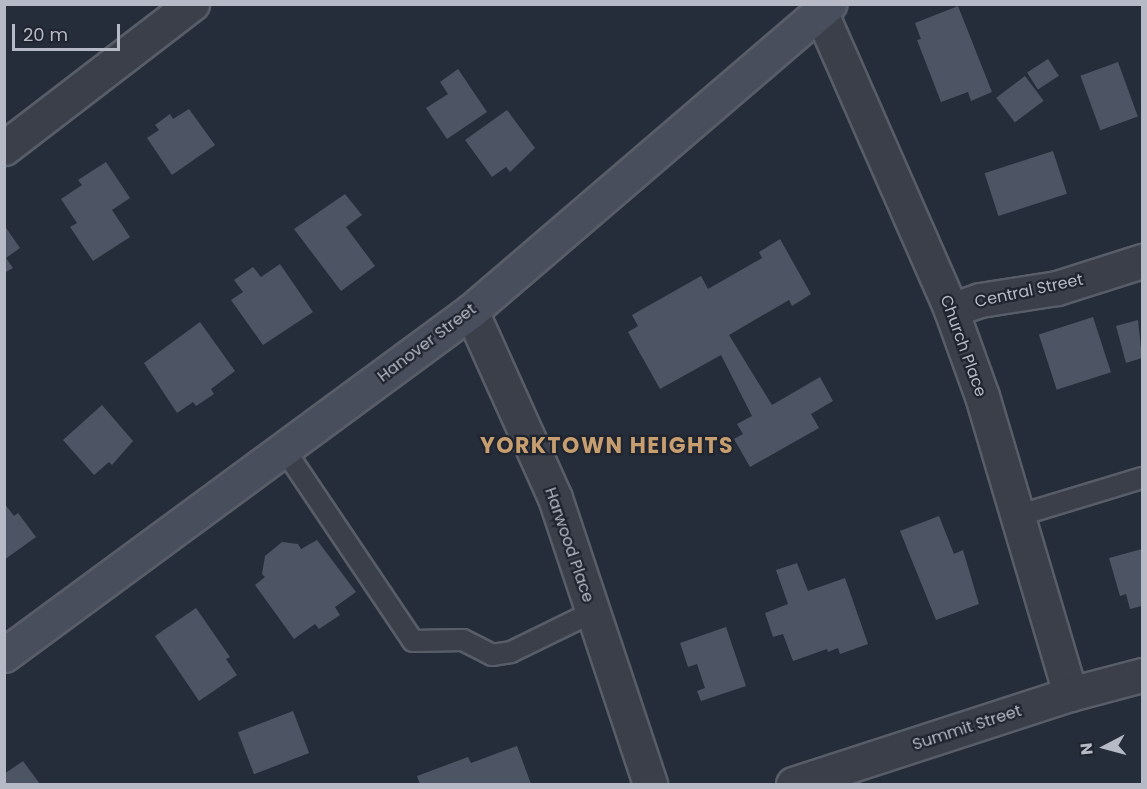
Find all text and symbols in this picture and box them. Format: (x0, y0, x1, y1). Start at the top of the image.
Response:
scale bar (15, 12, 123, 50)
text: 20 m (23, 22, 68, 47)
street label: Central Street (973, 270, 1085, 312)
street label: Church Place (936, 293, 990, 399)
street label: Hanover Street (374, 300, 480, 386)
district label: YORKTOWN HEIGHTS (480, 433, 734, 459)
street label: Harwood Place (540, 485, 598, 605)
street label: Summit Street (910, 701, 1024, 755)
north arrow (1075, 717, 1135, 777)
text: N (1075, 742, 1099, 756)

